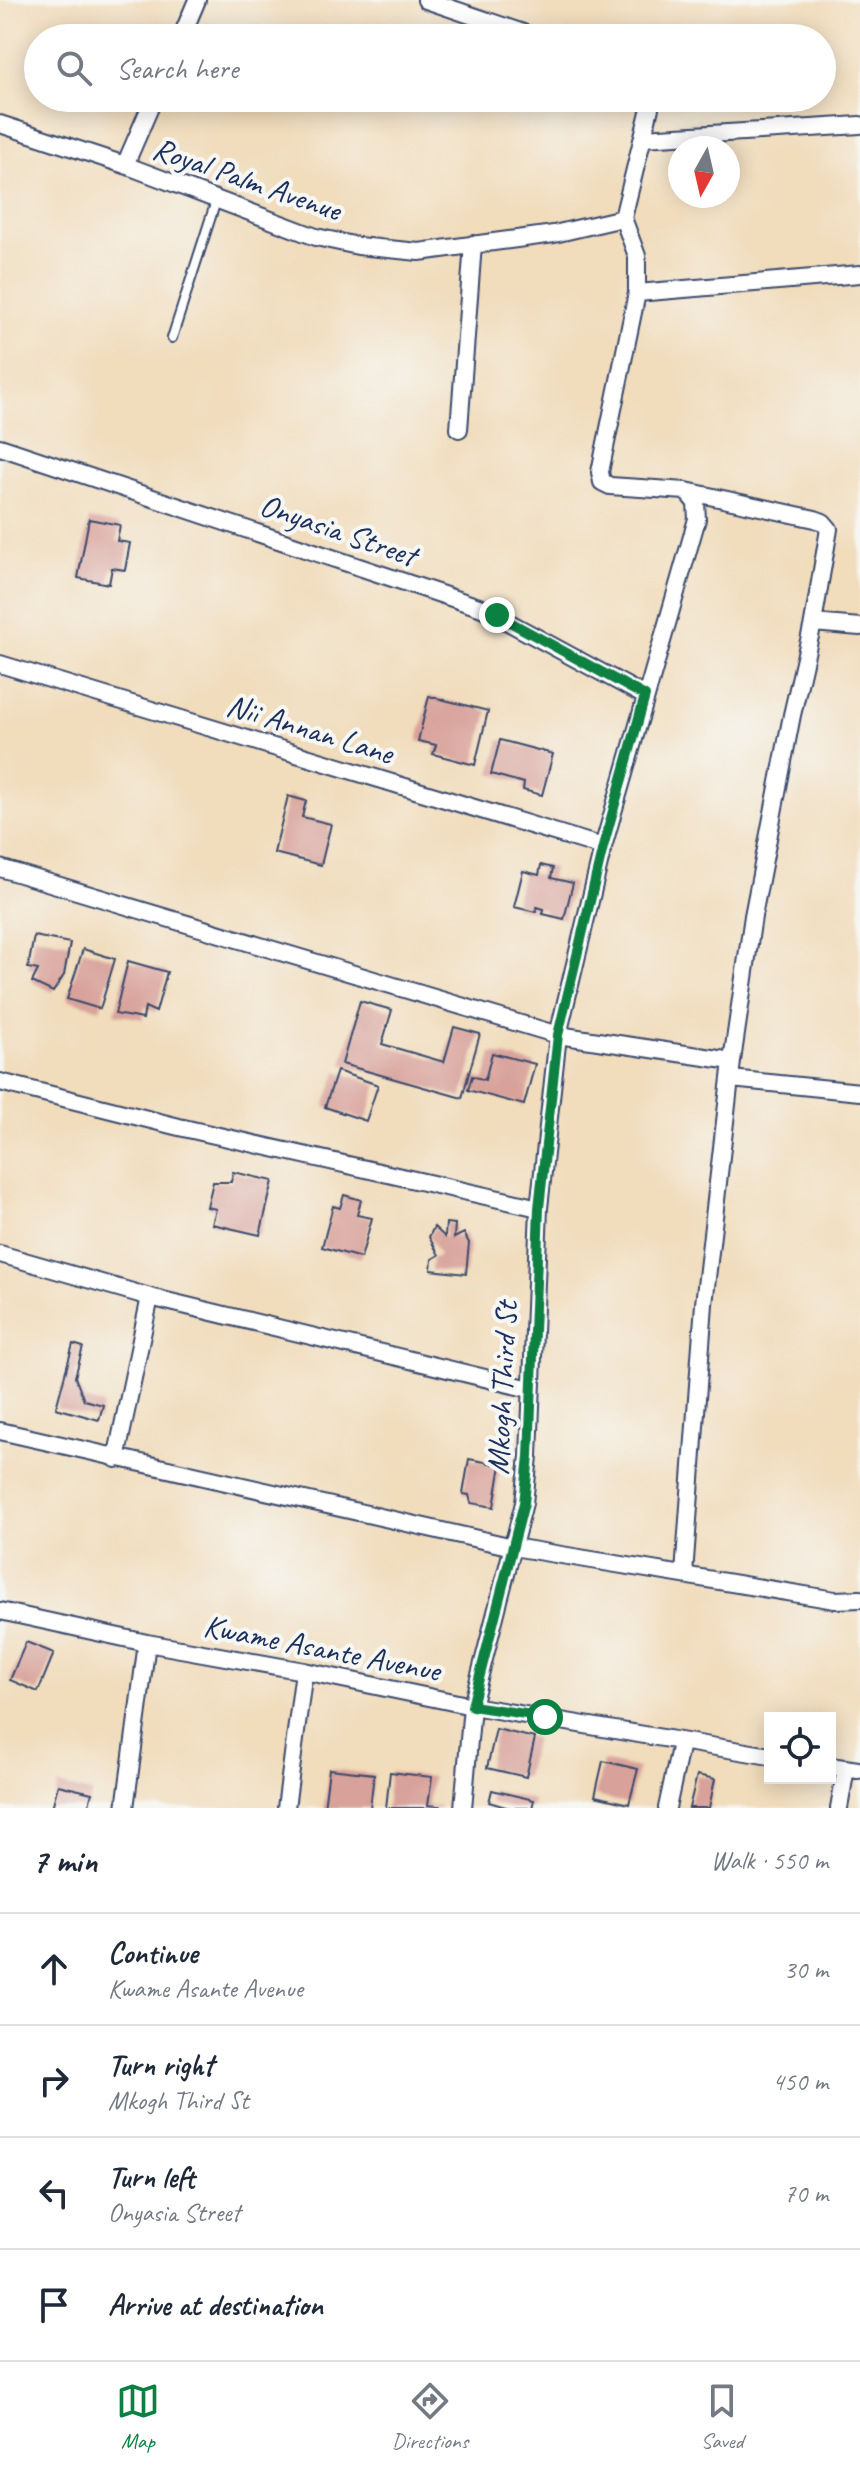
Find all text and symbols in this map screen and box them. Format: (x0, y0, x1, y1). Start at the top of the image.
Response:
search box (24, 24, 836, 112)
icon: search (52, 46, 96, 90)
text: Search here (116, 49, 238, 87)
street label: Royal Palm Avenue (148, 128, 349, 231)
north arrow (668, 136, 740, 208)
street label: Onyasia Street (254, 484, 426, 577)
route end (479, 597, 515, 633)
street label: Nii Annan Lane (222, 684, 401, 774)
street label: Mkogh Third St (477, 1297, 527, 1476)
street label: Kwame Asante Avenue (200, 1605, 446, 1692)
route start (527, 1699, 563, 1735)
map controls (764, 1712, 836, 1784)
button: locate (764, 1712, 836, 1784)
text: 7 min (32, 1839, 97, 1882)
text: Walk · 550 m (711, 1844, 828, 1877)
text: Continue (108, 1934, 198, 1972)
icon: ahead (32, 1947, 76, 1991)
text: 30 m (784, 1953, 828, 1986)
text: Kwame Asante Avenue (108, 1972, 303, 2005)
text: Turn right (108, 2046, 213, 2084)
icon: right (32, 2059, 76, 2103)
text: 450 m (772, 2065, 828, 2098)
text: Mkogh Third St (108, 2084, 249, 2117)
text: Turn left (108, 2158, 195, 2196)
icon: left (32, 2171, 76, 2215)
text: 70 m (784, 2177, 828, 2210)
text: Onyasia Street (108, 2196, 240, 2229)
icon: arrive (32, 2283, 76, 2327)
text: Arrive at destination (108, 2286, 323, 2324)
tab: Map (116, 2379, 160, 2455)
tab: Directions (392, 2379, 468, 2455)
tab: Saved (700, 2379, 744, 2455)

